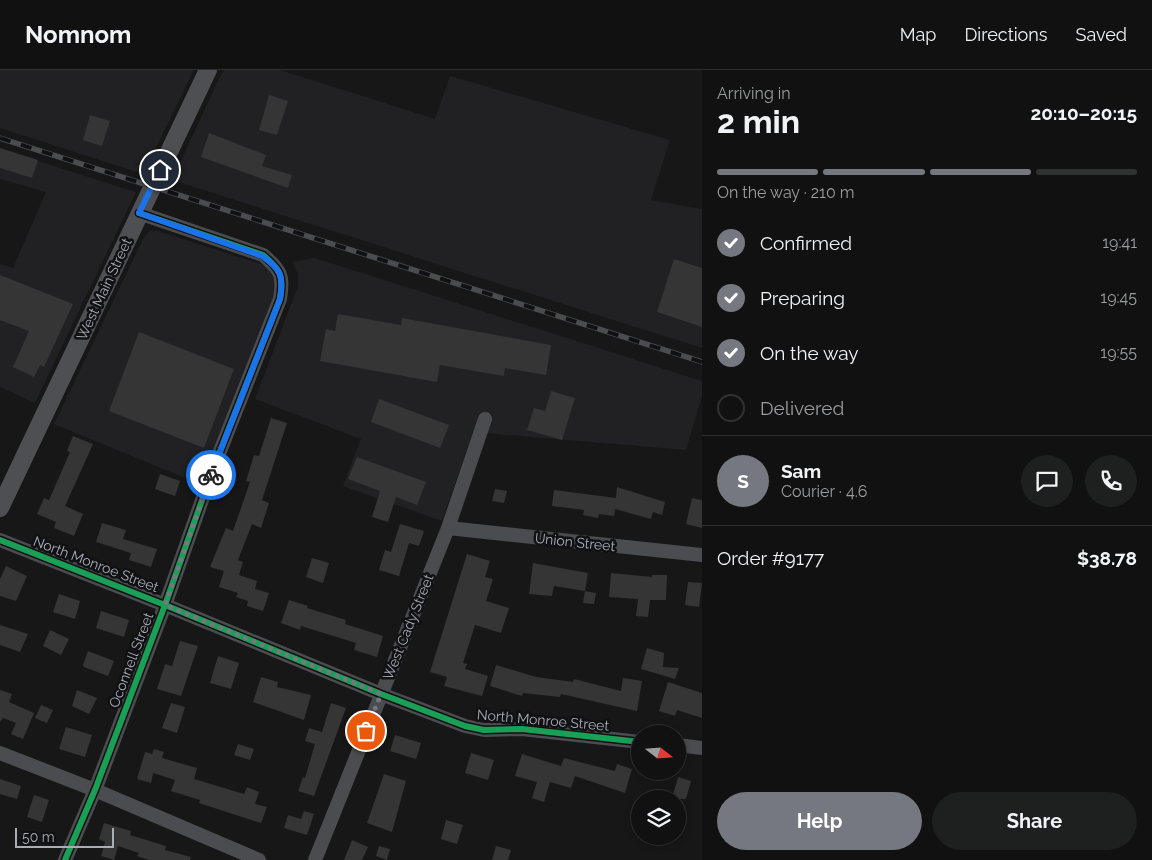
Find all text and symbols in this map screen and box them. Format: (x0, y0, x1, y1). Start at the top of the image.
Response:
text: Nomnom (25, 20, 131, 49)
text: Map (900, 24, 936, 45)
text: Directions (964, 24, 1048, 45)
text: Saved (1076, 24, 1127, 45)
text: Arriving in (717, 84, 791, 103)
text: 20:10–20:15 (1030, 102, 1137, 124)
text: 2 min (717, 103, 800, 140)
pin (139, 149, 181, 191)
icon: home (146, 156, 174, 184)
text: On the way · 210 m (717, 183, 855, 202)
icon: check (717, 229, 745, 257)
text: Confirmed (760, 232, 852, 254)
text: 19:41 (1102, 233, 1137, 252)
street label: West Main Street (73, 235, 135, 342)
icon: check (717, 284, 745, 312)
text: Preparing (760, 287, 845, 309)
text: 19:45 (1100, 288, 1137, 307)
icon: check (717, 339, 745, 367)
text: On the way (760, 342, 859, 364)
text: 19:55 (1100, 343, 1137, 362)
text: Delivered (760, 397, 844, 419)
courier (186, 450, 236, 500)
button: chat (1021, 455, 1073, 507)
button: phone (1085, 455, 1137, 507)
text: Sam (781, 460, 821, 482)
icon: bike (197, 461, 225, 489)
text: S (737, 470, 749, 492)
text: Courier · 4.6 (781, 482, 867, 501)
street label: Union Street (534, 530, 616, 554)
street label: North Monroe Street (31, 533, 161, 595)
text: Order #9177 (717, 547, 824, 569)
text: $38.78 (1077, 547, 1137, 569)
street label: West Cady Street (380, 572, 437, 682)
street label: Oconnell Street (106, 610, 157, 710)
street label: North Monroe Street (476, 706, 610, 734)
pin (345, 710, 387, 752)
icon: bag (352, 717, 380, 745)
north arrow (631, 725, 686, 780)
map controls (631, 725, 686, 845)
button: layers (631, 790, 686, 845)
button: Help (717, 792, 922, 850)
button: Share (932, 792, 1137, 850)
scale bar (15, 825, 114, 848)
text: 50 m (22, 829, 55, 845)

